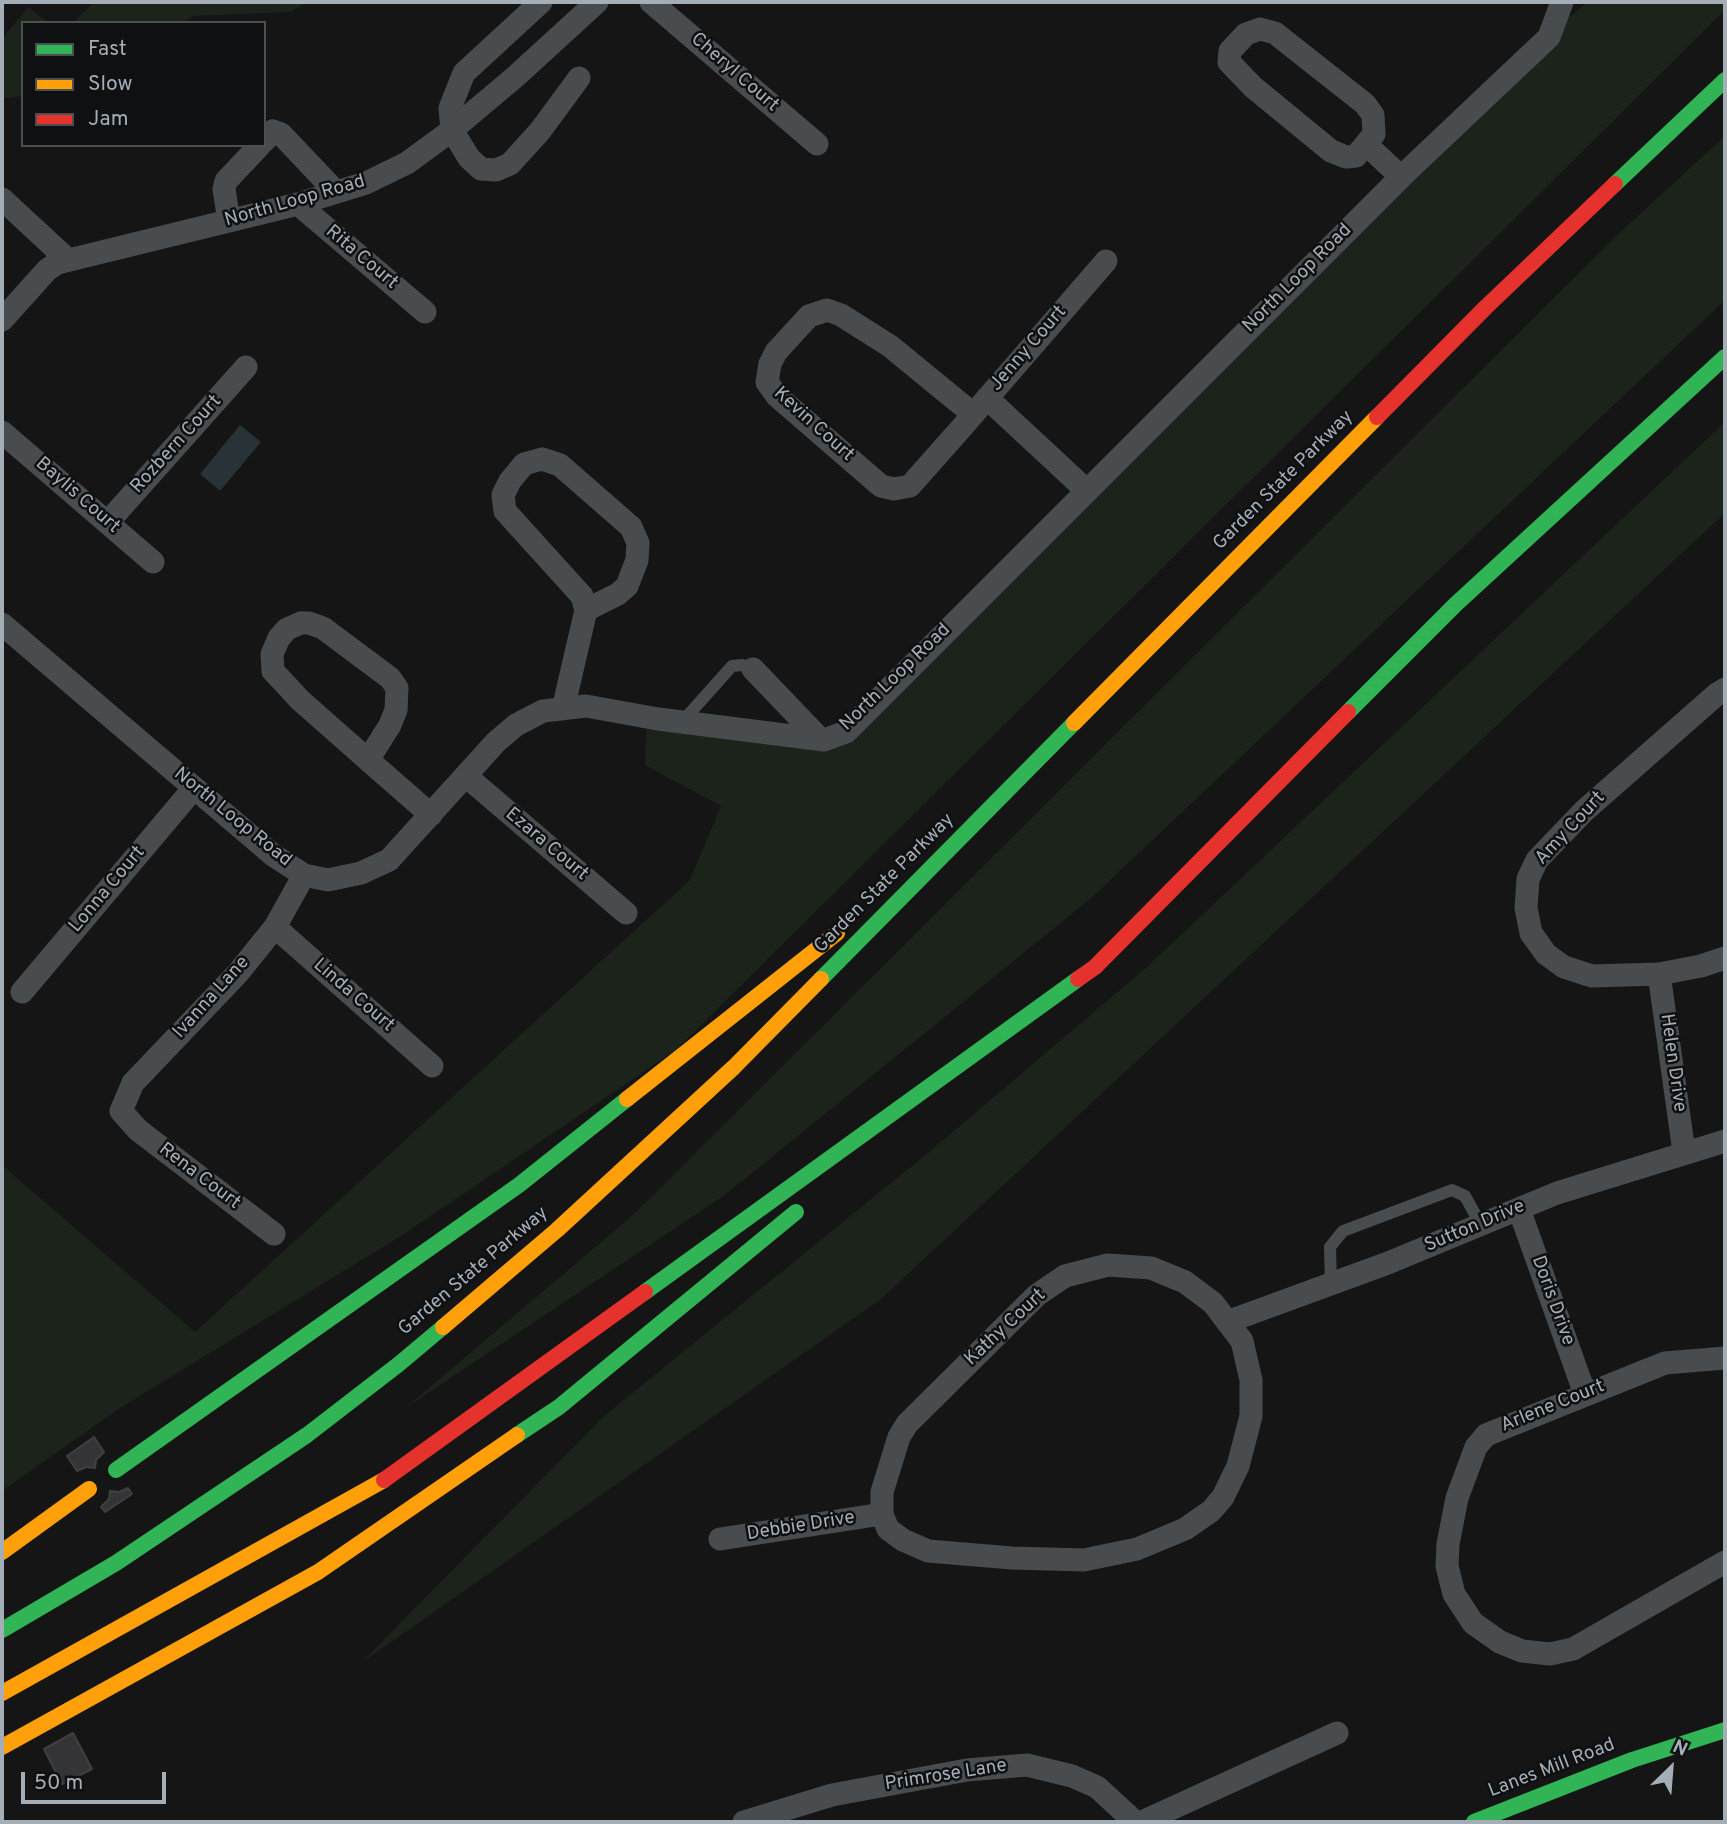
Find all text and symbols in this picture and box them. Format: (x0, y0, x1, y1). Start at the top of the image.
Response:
legend (21, 21, 266, 147)
street label: Cheryl Court (685, 29, 783, 117)
text: Fast (88, 36, 127, 63)
text: Slow (88, 71, 133, 98)
text: Jam (88, 106, 129, 133)
street label: North Loop Road (222, 171, 368, 233)
street label: North Loop Road (1239, 220, 1357, 338)
street label: Rita Court (320, 221, 402, 295)
street label: Jenny Court (986, 302, 1072, 396)
street label: Kevin Court (768, 383, 858, 467)
street label: Rozbern Court (127, 391, 227, 499)
street label: Garden State Parkway (1209, 406, 1359, 556)
street label: Baylis Court (30, 453, 124, 539)
street label: North Loop Road (836, 619, 956, 737)
street label: North Loop Road (169, 764, 295, 872)
street label: Amy Court (1531, 788, 1611, 870)
street label: Ezara Court (500, 804, 592, 886)
street label: Garden State Parkway (810, 809, 960, 959)
street label: Lonna Court (65, 842, 151, 938)
street label: Ivanna Lane (169, 952, 255, 1044)
street label: Linda Court (308, 955, 398, 1037)
street label: Helen Drive (1654, 1012, 1690, 1114)
street label: Rena Court (154, 1139, 244, 1215)
street label: Sutton Drive (1421, 1196, 1529, 1258)
street label: Garden State Parkway (395, 1203, 553, 1341)
street label: Doris Drive (1525, 1253, 1579, 1349)
street label: Kathy Court (961, 1285, 1051, 1371)
street label: Arlene Court (1498, 1376, 1608, 1438)
street label: Debbie Drive (745, 1507, 857, 1547)
north arrow (1636, 1733, 1706, 1803)
street label: Lanes Mill Road (1485, 1734, 1619, 1804)
text: N (1669, 1735, 1691, 1763)
street label: Primrose Lane (883, 1755, 1009, 1797)
scale bar (24, 1758, 170, 1802)
text: 50 m (34, 1770, 83, 1797)

